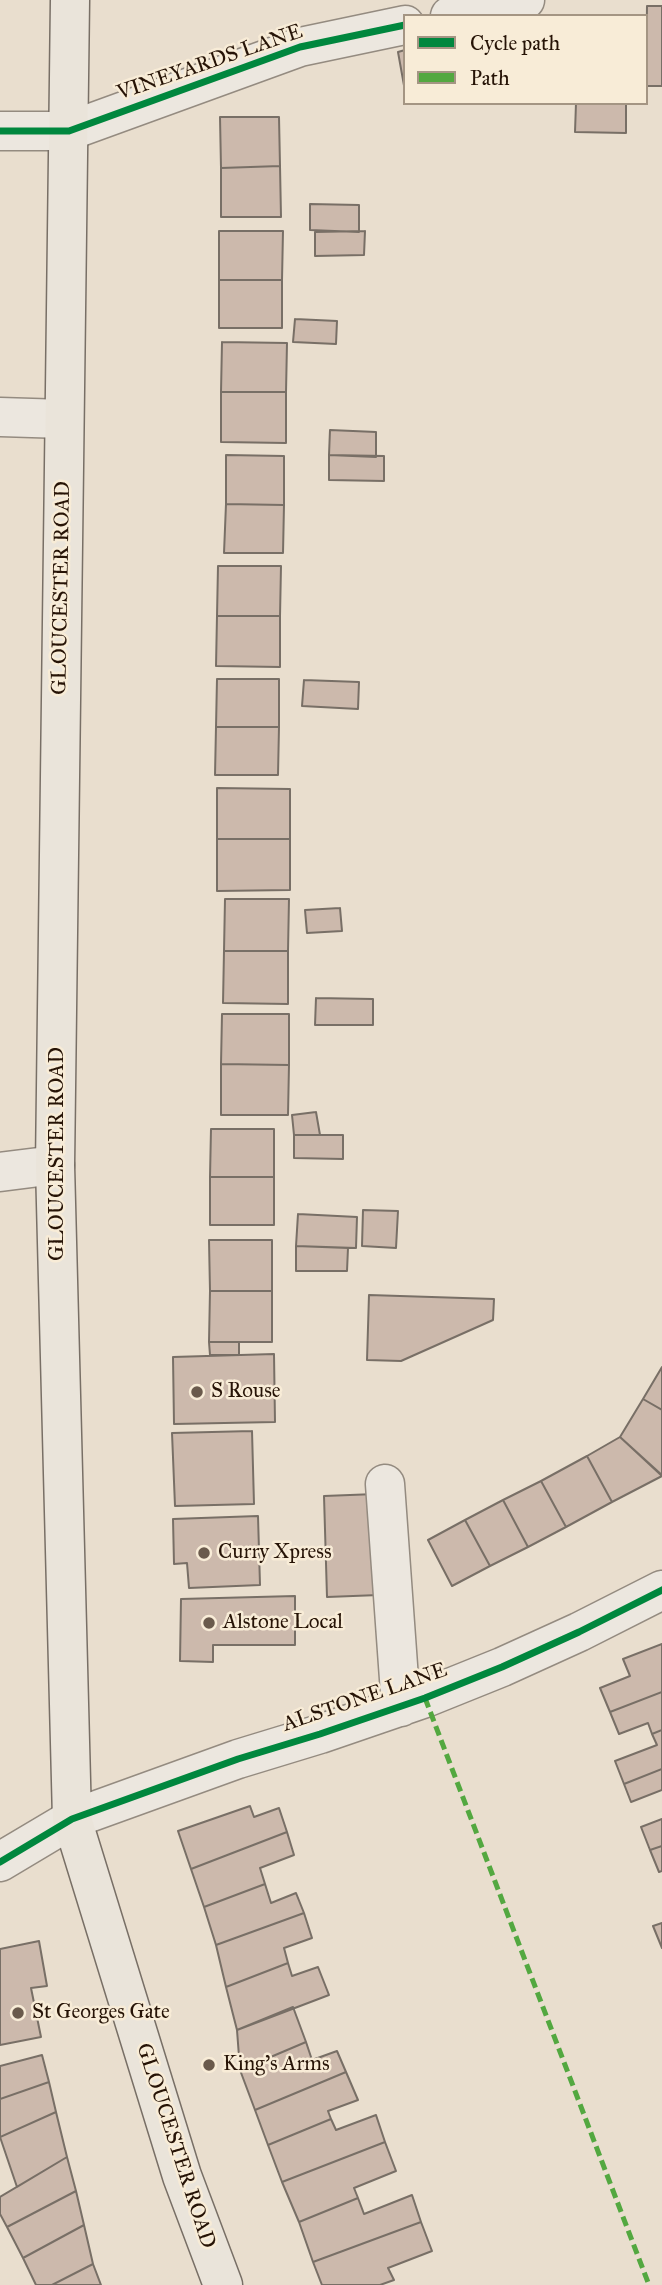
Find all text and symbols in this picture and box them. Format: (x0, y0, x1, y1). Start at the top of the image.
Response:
legend (403, 14, 648, 105)
street label: VINEYARDS LANE (114, 19, 306, 107)
text: Cycle path (470, 30, 560, 56)
text: Path (470, 65, 510, 91)
street label: GLOUCESTER ROAD (48, 481, 76, 695)
street label: GLOUCESTER ROAD (45, 1047, 71, 1261)
place label: S Rouse (211, 1379, 281, 1405)
marker: S Rouse (189, 1384, 205, 1400)
place label: Curry Xpress (218, 1540, 332, 1566)
marker: Curry Xpress (196, 1545, 212, 1561)
place label: Alstone Local (223, 1610, 343, 1636)
marker: Alstone Local (201, 1615, 217, 1631)
street label: ALSTONE LANE (279, 1658, 451, 1738)
place label: St Georges Gate (32, 2000, 170, 2026)
marker: St Georges Gate (10, 2005, 26, 2021)
street label: GLOUCESTER ROAD (130, 2040, 220, 2252)
place label: King's Arms (223, 2052, 330, 2078)
marker: King's Arms (201, 2057, 217, 2073)

